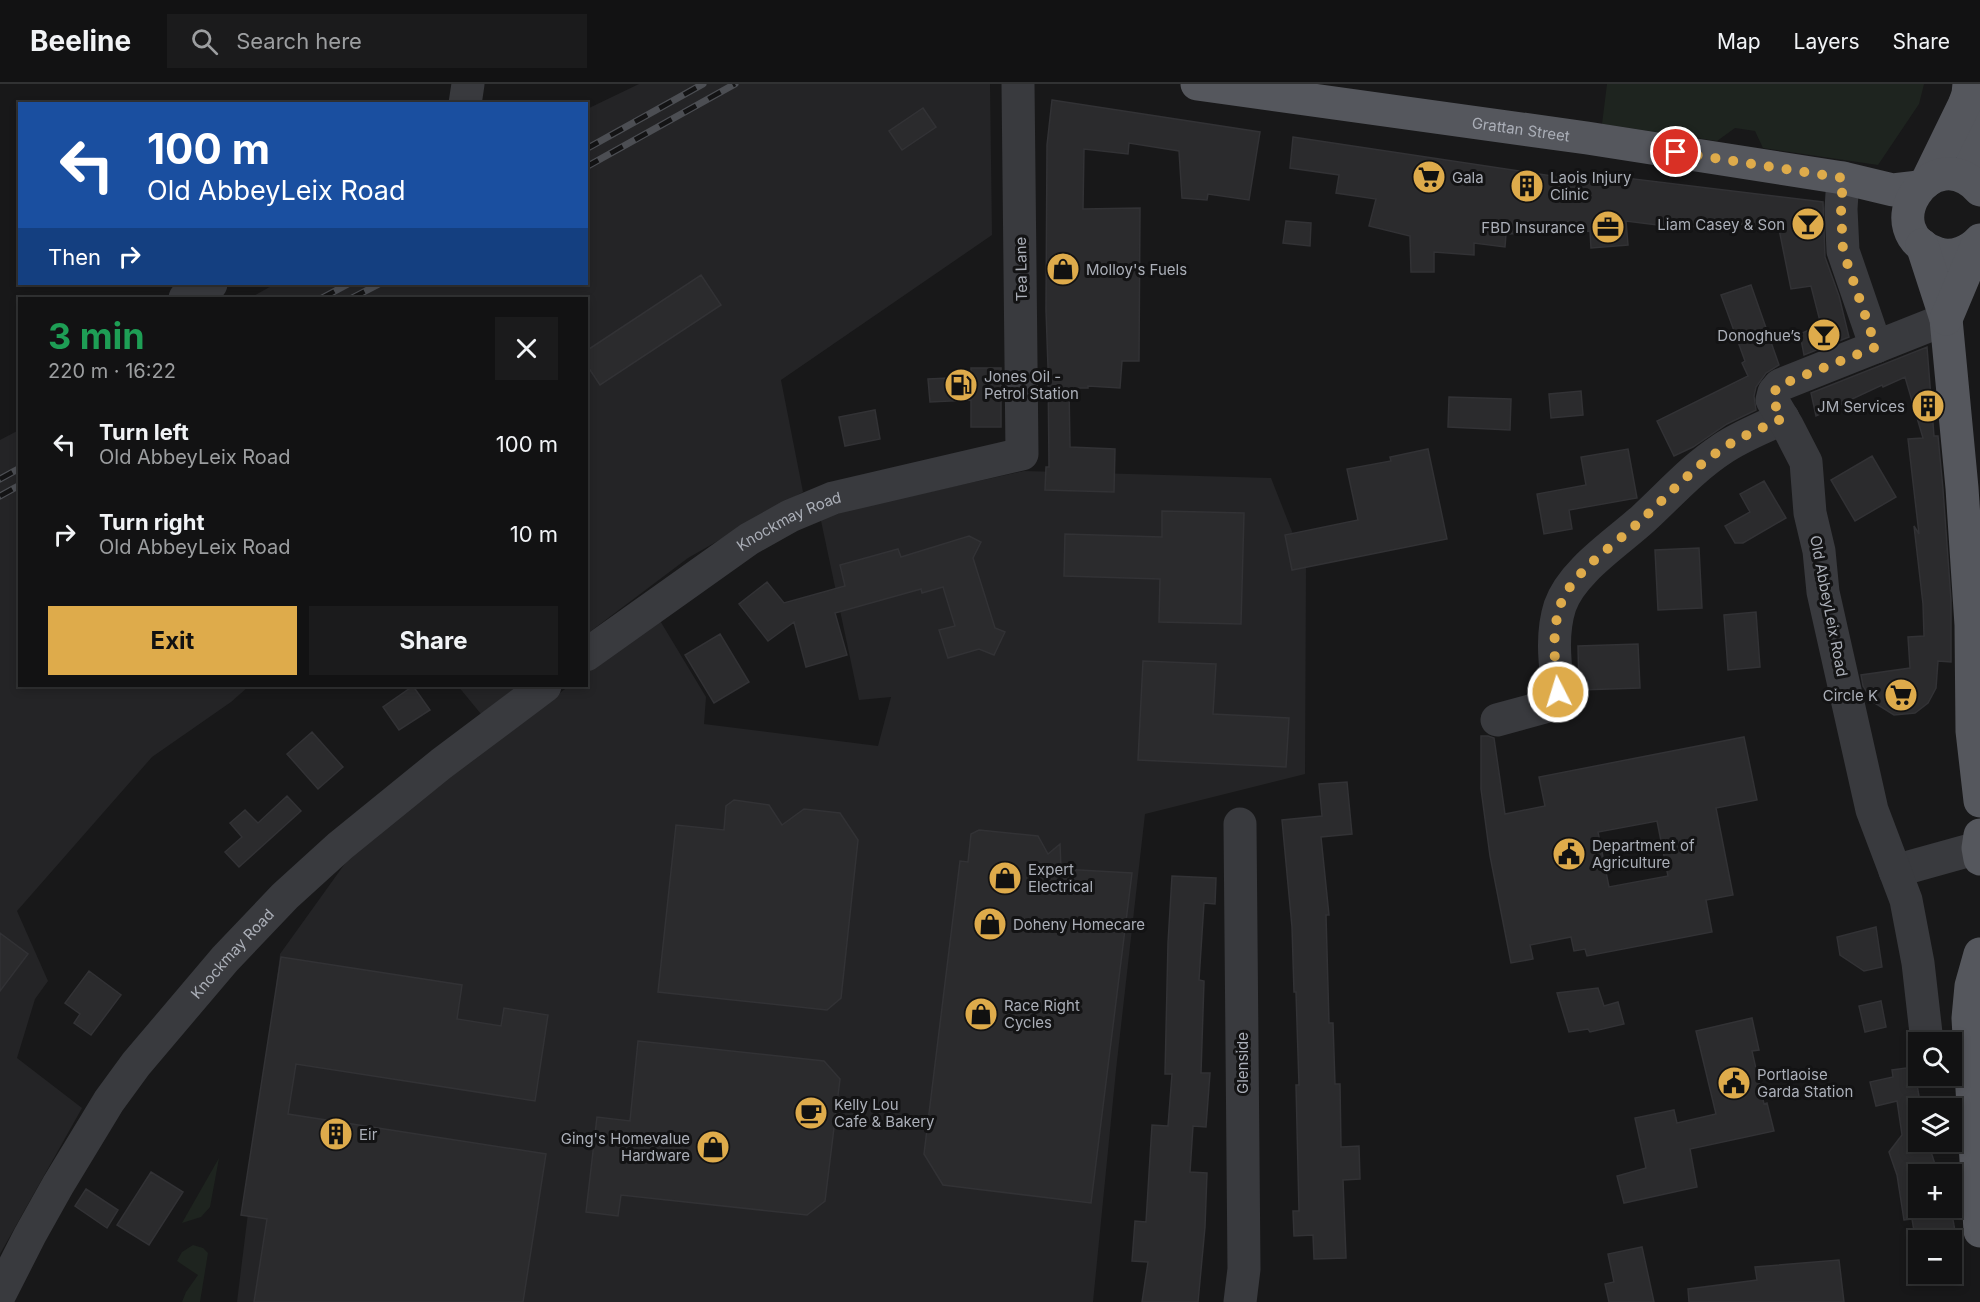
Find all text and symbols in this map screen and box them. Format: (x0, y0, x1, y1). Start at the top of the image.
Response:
search box (167, 14, 587, 68)
text: Beeline (30, 24, 131, 58)
icon: search (188, 25, 221, 58)
text: Search here (236, 28, 362, 54)
text: Map (1717, 29, 1761, 54)
text: Layers (1794, 29, 1860, 54)
text: Share (1893, 29, 1950, 54)
street label: Grattan Street (1471, 113, 1571, 145)
text: 100 m (147, 123, 270, 174)
icon: left (48, 126, 126, 204)
pin (1650, 126, 1701, 177)
icon: arrive (1659, 135, 1692, 168)
supermarket icon: Gala (1411, 159, 1447, 195)
place label: Gala (1452, 168, 1484, 187)
building icon: Laois Injury Clinic (1509, 168, 1545, 204)
place label: Laois Injury Clinic (1550, 168, 1632, 204)
text: Old AbbeyLeix Road (147, 174, 406, 207)
bar icon: Liam Casey & Son (1790, 206, 1826, 242)
office icon: FBD Insurance (1590, 209, 1626, 245)
place label: Liam Casey & Son (1657, 215, 1785, 234)
place label: FBD Insurance (1481, 218, 1585, 237)
street label: Tea Lane (1011, 237, 1031, 301)
icon: right (113, 240, 146, 273)
text: Then (48, 244, 101, 270)
shop icon: Molloy's Fuels (1045, 251, 1081, 287)
place label: Molloy's Fuels (1086, 260, 1187, 279)
text: 3 min (48, 314, 145, 358)
button: close (495, 317, 558, 380)
bar icon: Donoghue’s (1806, 317, 1842, 353)
place label: Donoghue’s (1717, 326, 1801, 345)
text: 220 m · 16:22 (48, 359, 176, 383)
fuel station icon: Jones Oil - Petrol Station (943, 367, 979, 403)
place label: Jones Oil - Petrol Station (984, 367, 1079, 403)
building icon: JM Services (1910, 388, 1946, 424)
place label: JM Services (1817, 397, 1905, 416)
text: Turn left (99, 419, 189, 445)
icon: left (48, 428, 81, 461)
text: 100 m (496, 431, 558, 457)
text: Old AbbeyLeix Road (99, 445, 291, 469)
street label: Knockmay Road (732, 487, 843, 555)
text: Turn right (99, 509, 205, 535)
icon: right (48, 518, 81, 551)
text: 10 m (510, 521, 558, 547)
street label: Old AbbeyLeix Road (1806, 534, 1852, 678)
text: Old AbbeyLeix Road (99, 535, 291, 559)
button: Exit (48, 606, 297, 675)
button: Share (309, 606, 558, 675)
position arrow (1526, 660, 1590, 724)
supermarket icon: Circle K (1883, 677, 1919, 713)
place label: Circle K (1823, 686, 1878, 705)
public building icon: Department of Agriculture (1551, 836, 1587, 872)
place label: Department of Agriculture (1592, 836, 1695, 872)
shop icon: Expert Electrical (987, 860, 1023, 896)
place label: Expert Electrical (1028, 860, 1093, 896)
street label: Knockmay Road (186, 904, 278, 1002)
shop icon: Doheny Homecare (972, 906, 1008, 942)
place label: Doheny Homecare (1013, 915, 1145, 934)
shop icon: Race Right Cycles (963, 996, 999, 1032)
place label: Race Right Cycles (1004, 996, 1080, 1032)
street label: Glenside (1233, 1032, 1252, 1094)
map controls (1908, 1032, 1962, 1284)
button: search (1908, 1032, 1962, 1086)
public building icon: Portlaoise Garda Station (1716, 1065, 1752, 1101)
place label: Portlaoise Garda Station (1757, 1065, 1853, 1101)
cafe icon: Kelly Lou Cafe & Bakery (793, 1095, 829, 1131)
place label: Kelly Lou Cafe & Bakery (834, 1095, 935, 1131)
button: layers (1908, 1098, 1962, 1152)
building icon: Eir (318, 1116, 354, 1152)
place label: Eir (359, 1125, 378, 1144)
place label: Ging's Homevalue Hardware (561, 1129, 690, 1165)
shop icon: Ging's Homevalue Hardware (695, 1129, 731, 1165)
button: + (1908, 1164, 1962, 1218)
button: − (1908, 1230, 1962, 1284)

